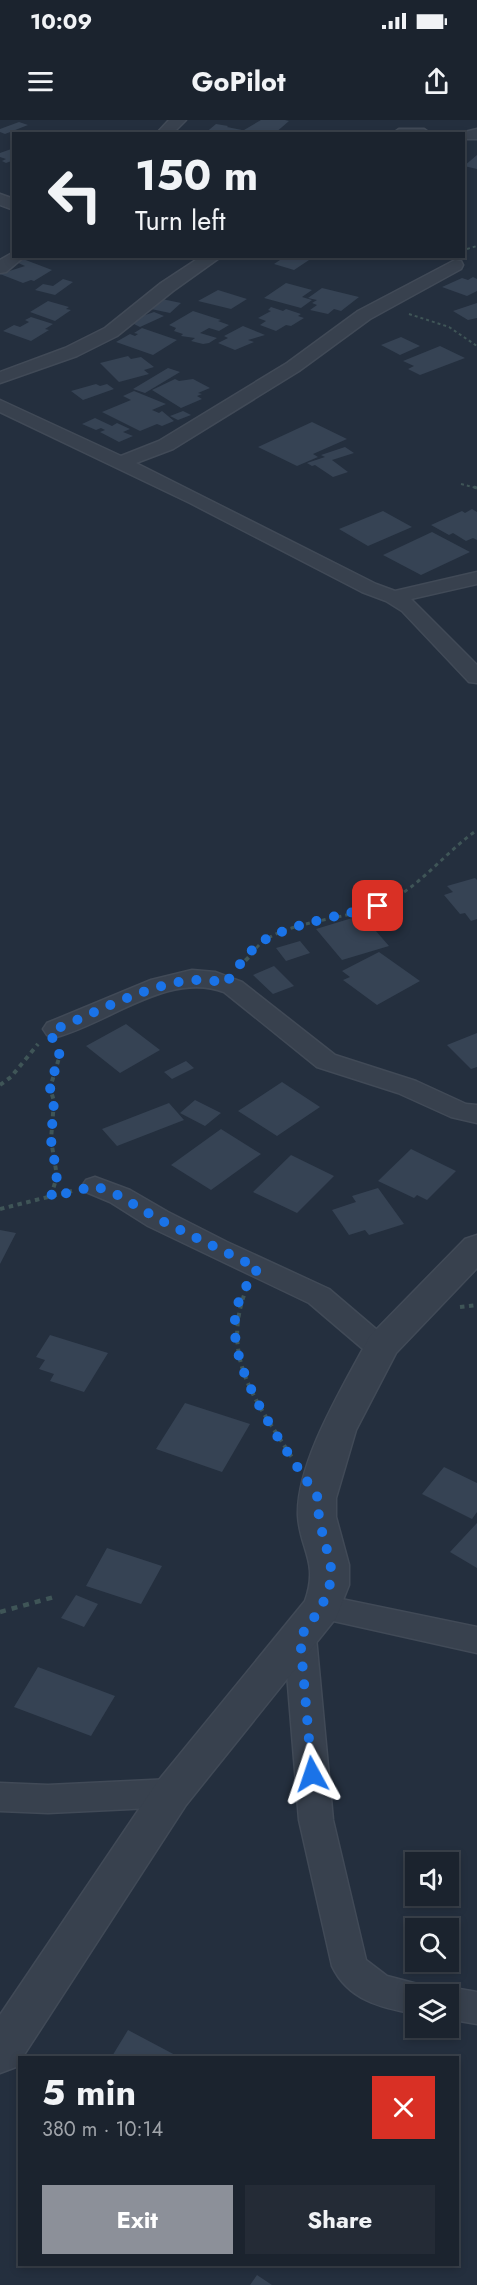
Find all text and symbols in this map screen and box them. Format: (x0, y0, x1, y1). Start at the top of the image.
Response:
text: 10:09 (30, 5, 92, 37)
text: GoPilot (192, 62, 286, 101)
icon: menu (24, 65, 57, 98)
icon: share (420, 65, 453, 98)
text: 150 m (135, 145, 258, 206)
icon: left (36, 156, 114, 234)
text: Turn left (135, 201, 225, 240)
pin (352, 880, 403, 931)
icon: arrive (361, 889, 394, 922)
position arrow (280, 1742, 344, 1806)
map controls (405, 1852, 459, 2038)
button: sound (405, 1852, 459, 1906)
button: search (405, 1918, 459, 1972)
button: layers (405, 1984, 459, 2038)
text: 5 min (42, 2066, 136, 2118)
button: close (372, 2076, 435, 2139)
text: 380 m · 10:14 (42, 2115, 163, 2144)
button: Exit (42, 2185, 233, 2254)
button: Share (245, 2185, 435, 2254)

